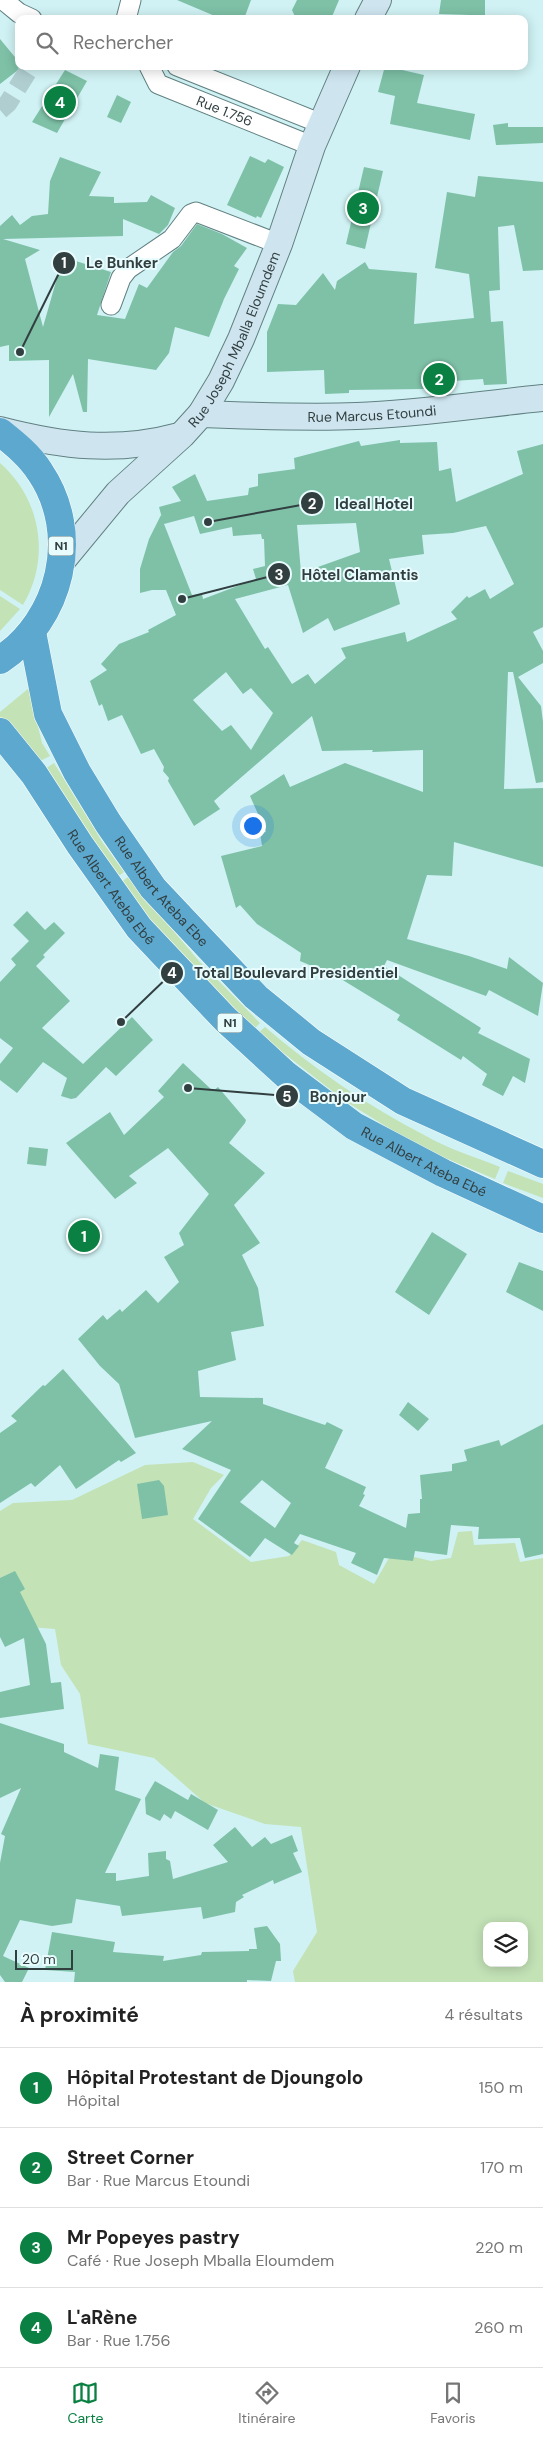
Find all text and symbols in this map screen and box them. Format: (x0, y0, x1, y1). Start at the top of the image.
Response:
search box (15, 15, 528, 70)
icon: search (33, 29, 61, 57)
text: Rechercher (73, 30, 173, 55)
pin: 4 (44, 83, 76, 121)
street label: Rue 1.756 (194, 91, 255, 130)
pin: 3 (347, 189, 379, 227)
callout: Le Bunker (51, 248, 168, 278)
street label: Rue Joseph Mballa Eloumdem (184, 249, 284, 431)
text: 1 (61, 253, 67, 273)
text: Le Bunker (86, 253, 158, 273)
pin: 2 (423, 360, 455, 398)
street label: Rue Marcus Etoundi (307, 401, 437, 426)
callout: Ideal Hotel (300, 488, 423, 518)
text: 2 (308, 494, 317, 514)
text: Ideal Hotel (335, 494, 413, 514)
road number: N1 (48, 536, 74, 556)
callout: Hôtel Clamantis (266, 559, 428, 589)
text: 3 (274, 565, 284, 585)
text: Hôtel Clamantis (301, 565, 419, 585)
your location (240, 813, 266, 839)
street label: Rue Albert Ateba Ebé (63, 826, 159, 949)
street label: Rue Albert Ateba Ebe (111, 832, 212, 950)
callout: Total Boulevard Presidentiel (159, 958, 408, 988)
text: 4 (167, 963, 177, 983)
text: Total Boulevard Presidentiel (194, 963, 398, 983)
road number: N1 (218, 1014, 242, 1032)
callout: Bonjour (274, 1081, 376, 1111)
text: 5 (282, 1087, 292, 1107)
text: Bonjour (310, 1087, 366, 1107)
street label: Rue Albert Ateba Ebé (358, 1122, 490, 1201)
pin: 1 (68, 1217, 100, 1255)
map controls (483, 1922, 528, 1967)
button: layers (483, 1922, 528, 1967)
scale bar (15, 1947, 72, 1970)
text: 20 m (22, 1950, 56, 1968)
text: À proximité (20, 2001, 139, 2029)
text: 4 résultats (445, 2004, 523, 2025)
text: Hôpital Protestant de Djoungolo (67, 2065, 363, 2090)
text: 1 (33, 2077, 39, 2098)
text: 150 m (479, 2077, 523, 2098)
text: Hôpital (67, 2090, 120, 2111)
text: Street Corner (67, 2145, 194, 2170)
text: 2 (31, 2157, 41, 2178)
text: 170 m (480, 2157, 523, 2178)
text: Bar · Rue Marcus Etoundi (67, 2170, 250, 2191)
text: Mr Popeyes pastry (67, 2225, 240, 2250)
text: 3 (31, 2237, 41, 2258)
text: 220 m (475, 2237, 523, 2258)
text: Café · Rue Joseph Mballa Eloumdem (67, 2250, 334, 2271)
text: L'aRène (67, 2305, 137, 2330)
text: 4 (31, 2317, 41, 2338)
text: 260 m (474, 2317, 523, 2338)
text: Bar · Rue 1.756 (67, 2330, 171, 2351)
tab: Carte (67, 2379, 103, 2427)
tab: Itinéraire (238, 2379, 295, 2427)
tab: Favoris (430, 2379, 476, 2427)

